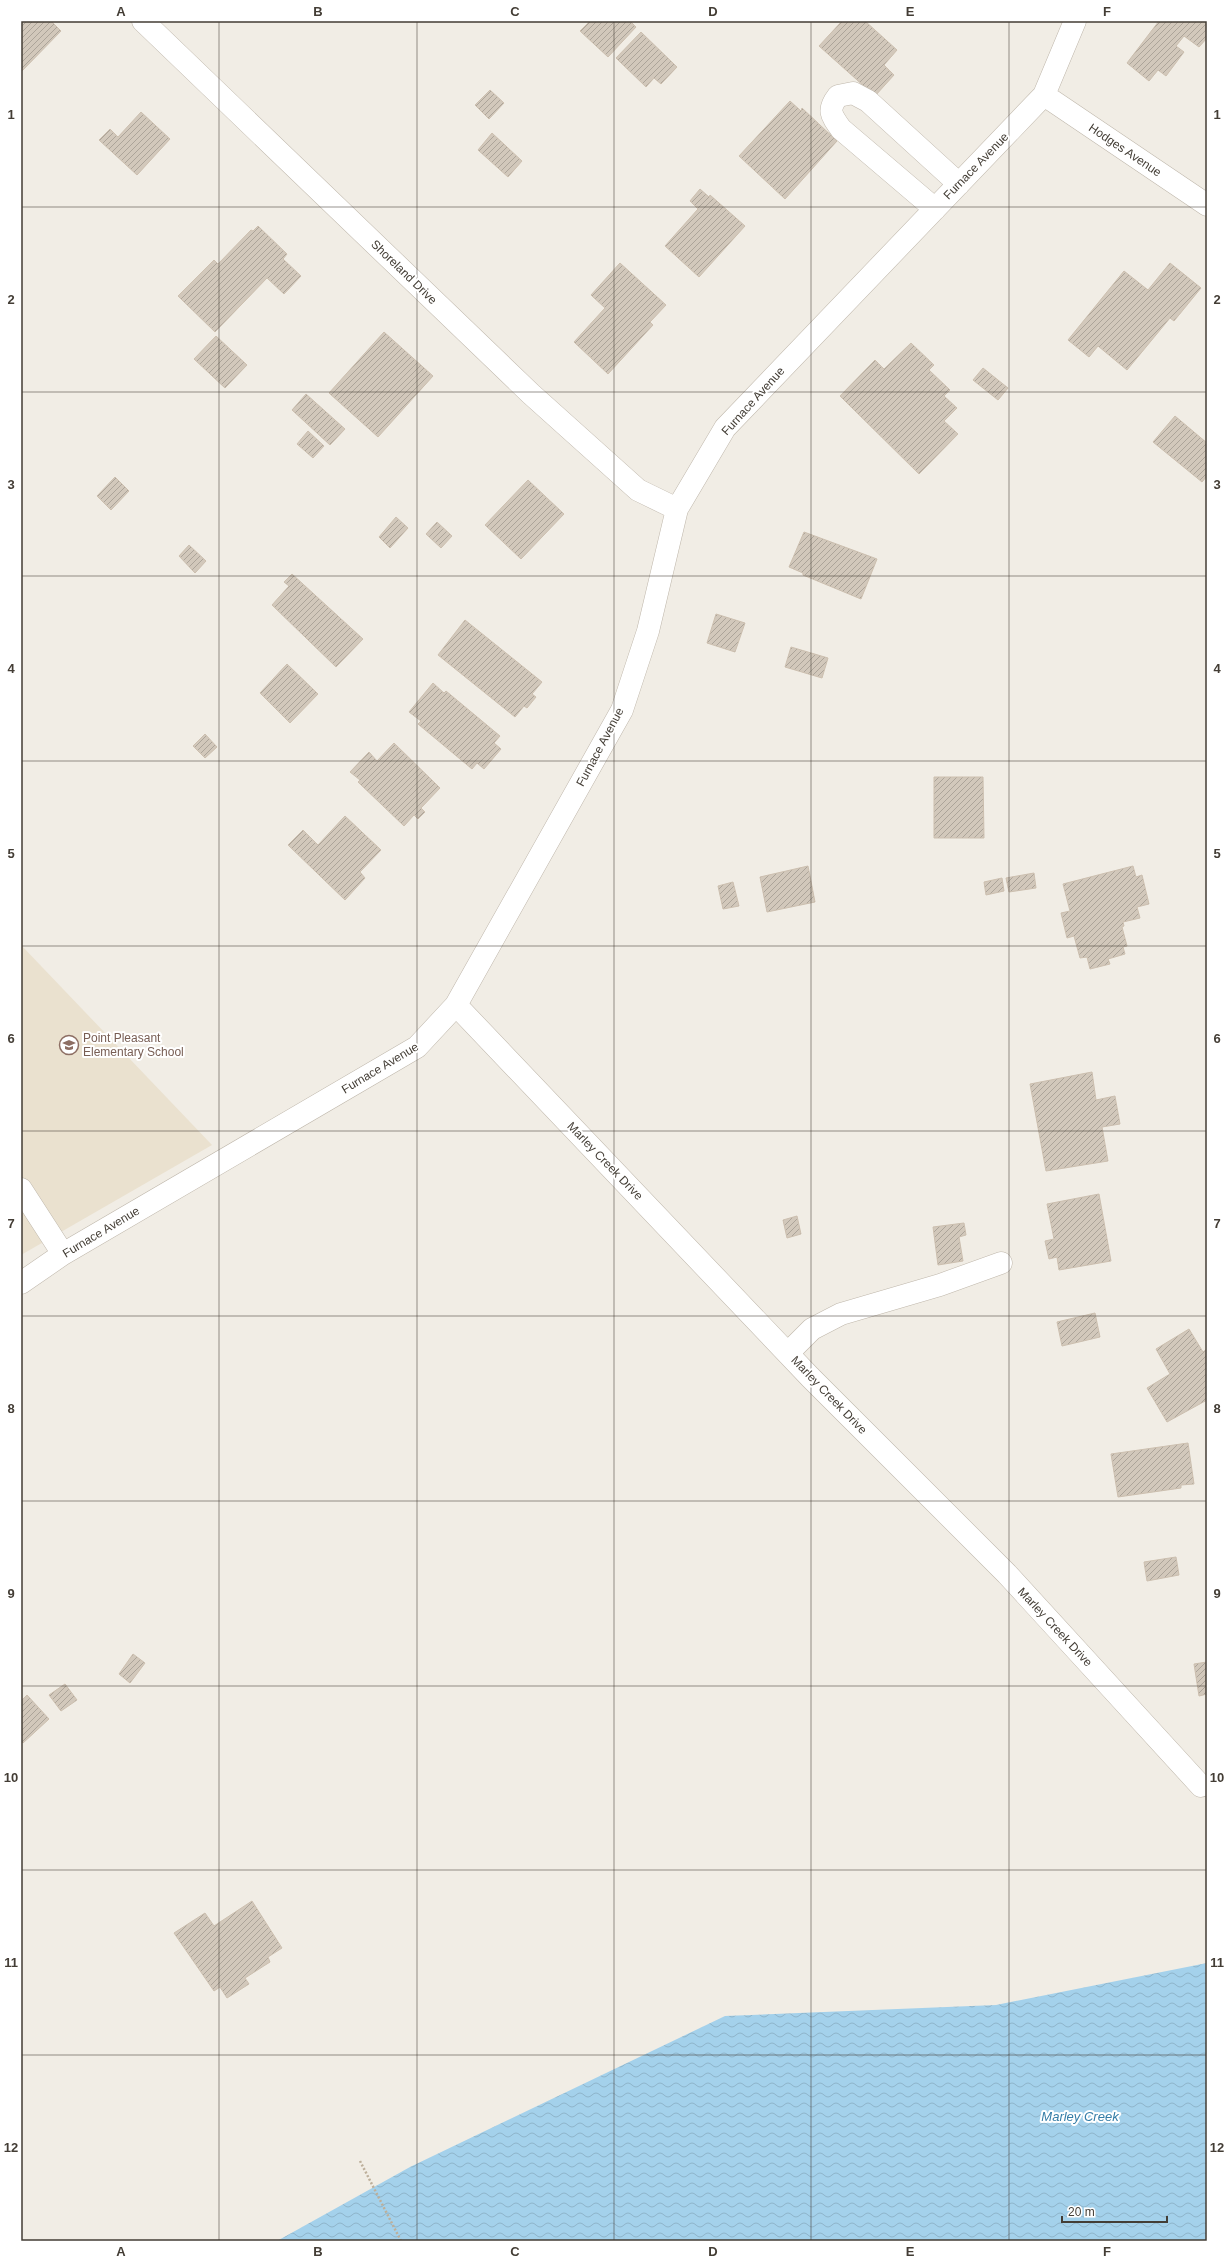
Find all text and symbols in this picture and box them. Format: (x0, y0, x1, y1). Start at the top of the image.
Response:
text: A (116, 4, 126, 19)
text: B (313, 4, 323, 19)
text: C (510, 4, 520, 19)
text: D (708, 4, 718, 19)
text: E (906, 4, 915, 19)
text: F (1103, 4, 1111, 19)
text: 1 (7, 107, 15, 122)
text: 1 (1213, 107, 1221, 122)
street label: Hodges Avenue (1086, 121, 1164, 180)
street label: Furnace Avenue (941, 130, 1012, 202)
street label: Shoreland Drive (368, 237, 440, 307)
text: 2 (7, 292, 15, 307)
text: 2 (1213, 292, 1221, 307)
street label: Furnace Avenue (719, 364, 788, 438)
text: 3 (7, 477, 15, 492)
text: 3 (1213, 477, 1221, 492)
text: 4 (7, 661, 15, 676)
text: 4 (1213, 661, 1221, 676)
street label: Furnace Avenue (573, 705, 627, 789)
text: 5 (7, 846, 15, 861)
text: 5 (1213, 846, 1221, 861)
text: 6 (7, 1031, 15, 1046)
place label: Point Pleasant Elementary School (83, 1031, 184, 1059)
text: 6 (1213, 1031, 1221, 1046)
school or university icon: Point Pleasant Elementary School (58, 1034, 80, 1056)
street label: Furnace Avenue (339, 1039, 421, 1096)
street label: Marley Creek Drive (564, 1119, 646, 1203)
street label: Furnace Avenue (60, 1203, 142, 1260)
text: 7 (7, 1216, 15, 1231)
text: 7 (1213, 1216, 1221, 1231)
street label: Marley Creek Drive (788, 1353, 870, 1437)
text: 8 (7, 1401, 15, 1416)
text: 8 (1213, 1401, 1221, 1416)
street label: Marley Creek Drive (1015, 1585, 1095, 1670)
text: 9 (7, 1586, 15, 1601)
text: 9 (1213, 1586, 1221, 1601)
text: 10 (4, 1770, 18, 1785)
text: 10 (1210, 1770, 1224, 1785)
text: 11 (4, 1955, 18, 1970)
text: 11 (1210, 1955, 1224, 1970)
water label: Marley Creek (1041, 2109, 1120, 2124)
text: 12 (4, 2140, 18, 2155)
text: 12 (1210, 2140, 1224, 2155)
scale bar (1062, 2198, 1167, 2224)
text: 20 m (1068, 2205, 1095, 2219)
text: A (116, 2244, 126, 2259)
text: B (313, 2244, 323, 2259)
text: C (510, 2244, 520, 2259)
text: D (708, 2244, 718, 2259)
text: E (906, 2244, 915, 2259)
text: F (1103, 2244, 1111, 2259)

